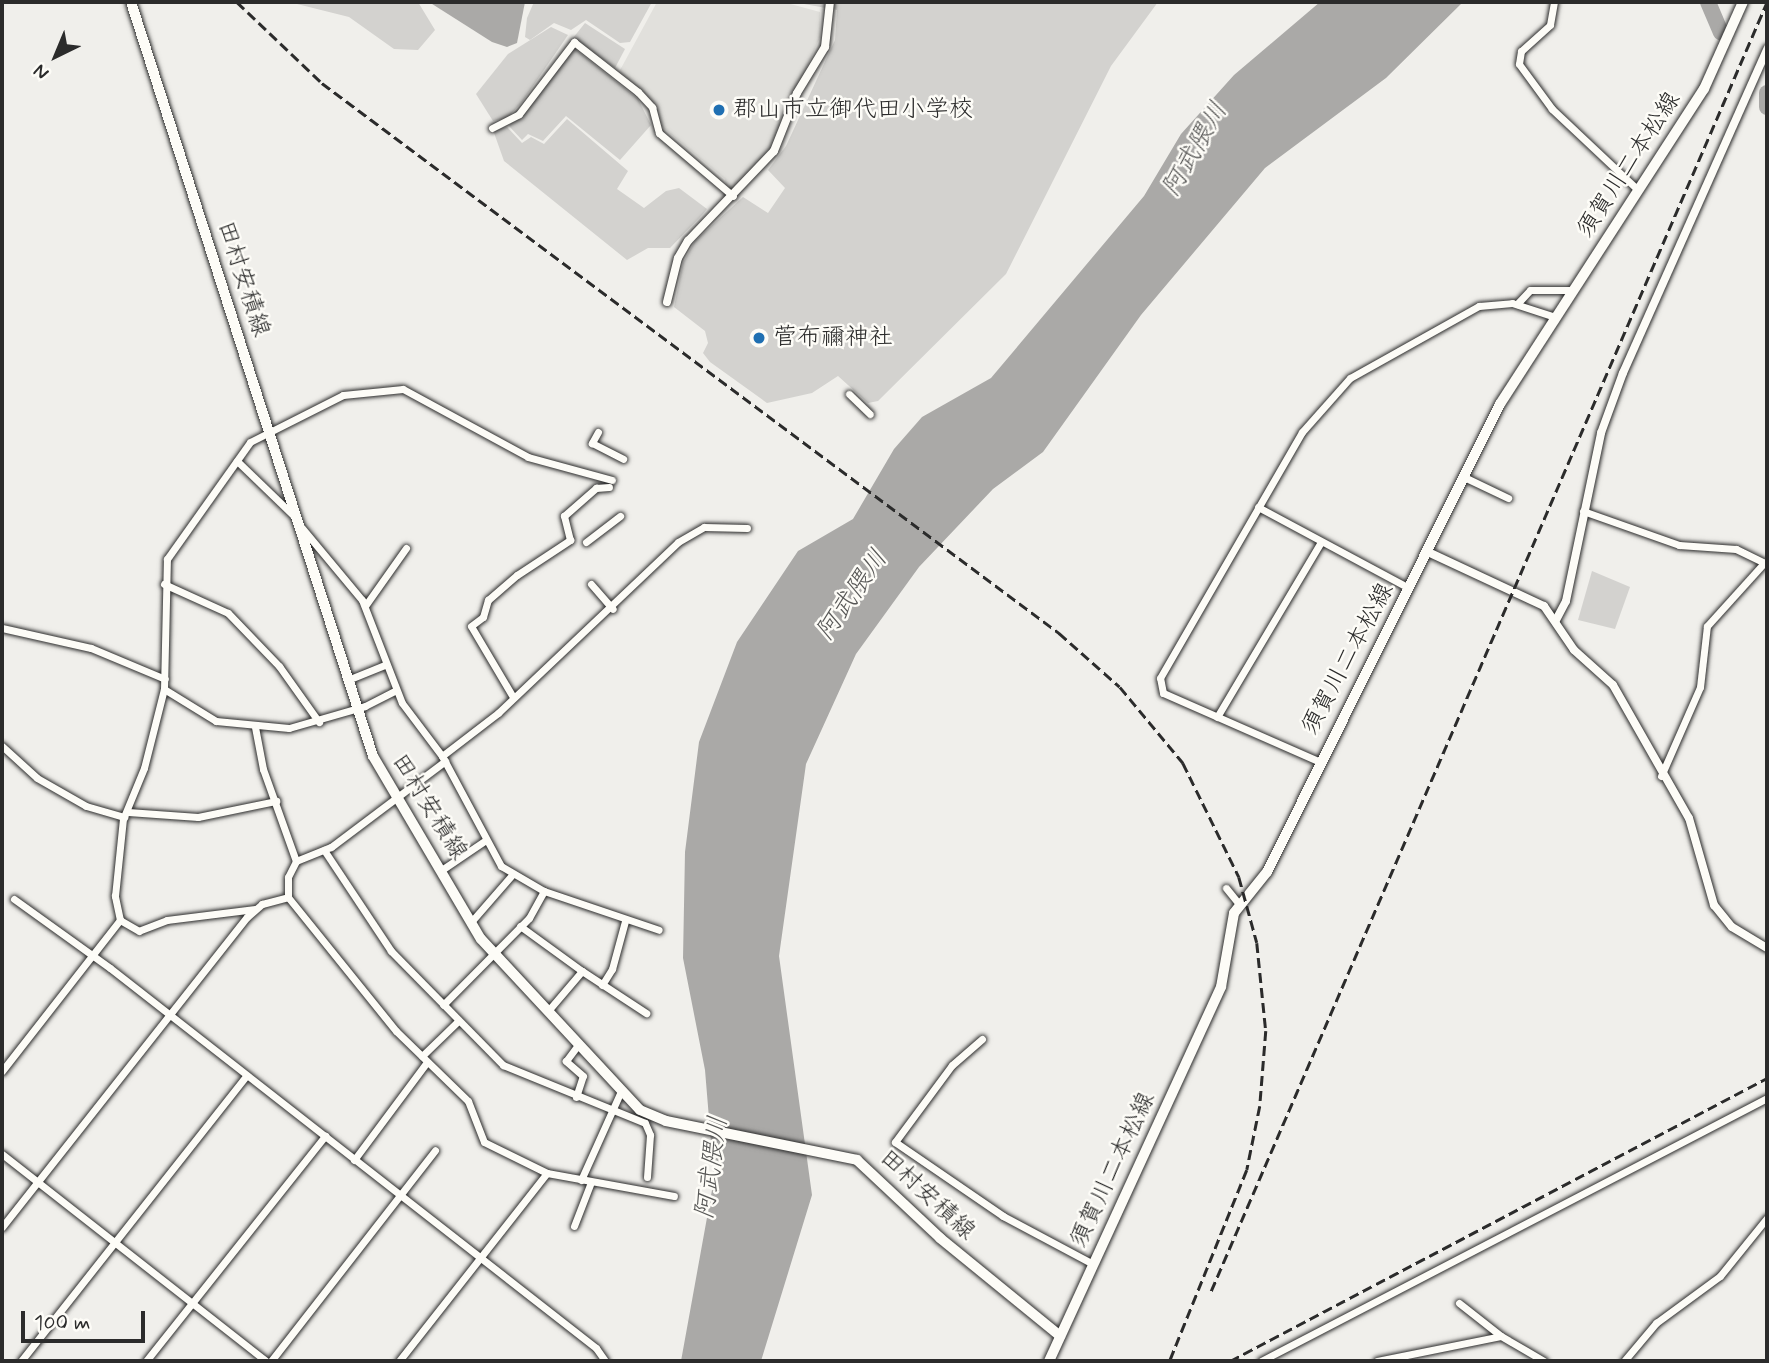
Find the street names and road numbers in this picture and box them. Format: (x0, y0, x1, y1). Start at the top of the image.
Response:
street label: 須賀川二本松線 (1571, 87, 1687, 243)
street label: 田村安積線 (211, 217, 275, 341)
street label: 須賀川二本松線 (1296, 578, 1400, 740)
street label: 田村安積線 (385, 748, 473, 866)
street label: 須賀川二本松線 (1064, 1088, 1162, 1252)
street label: 田村安積線 (873, 1144, 981, 1246)

